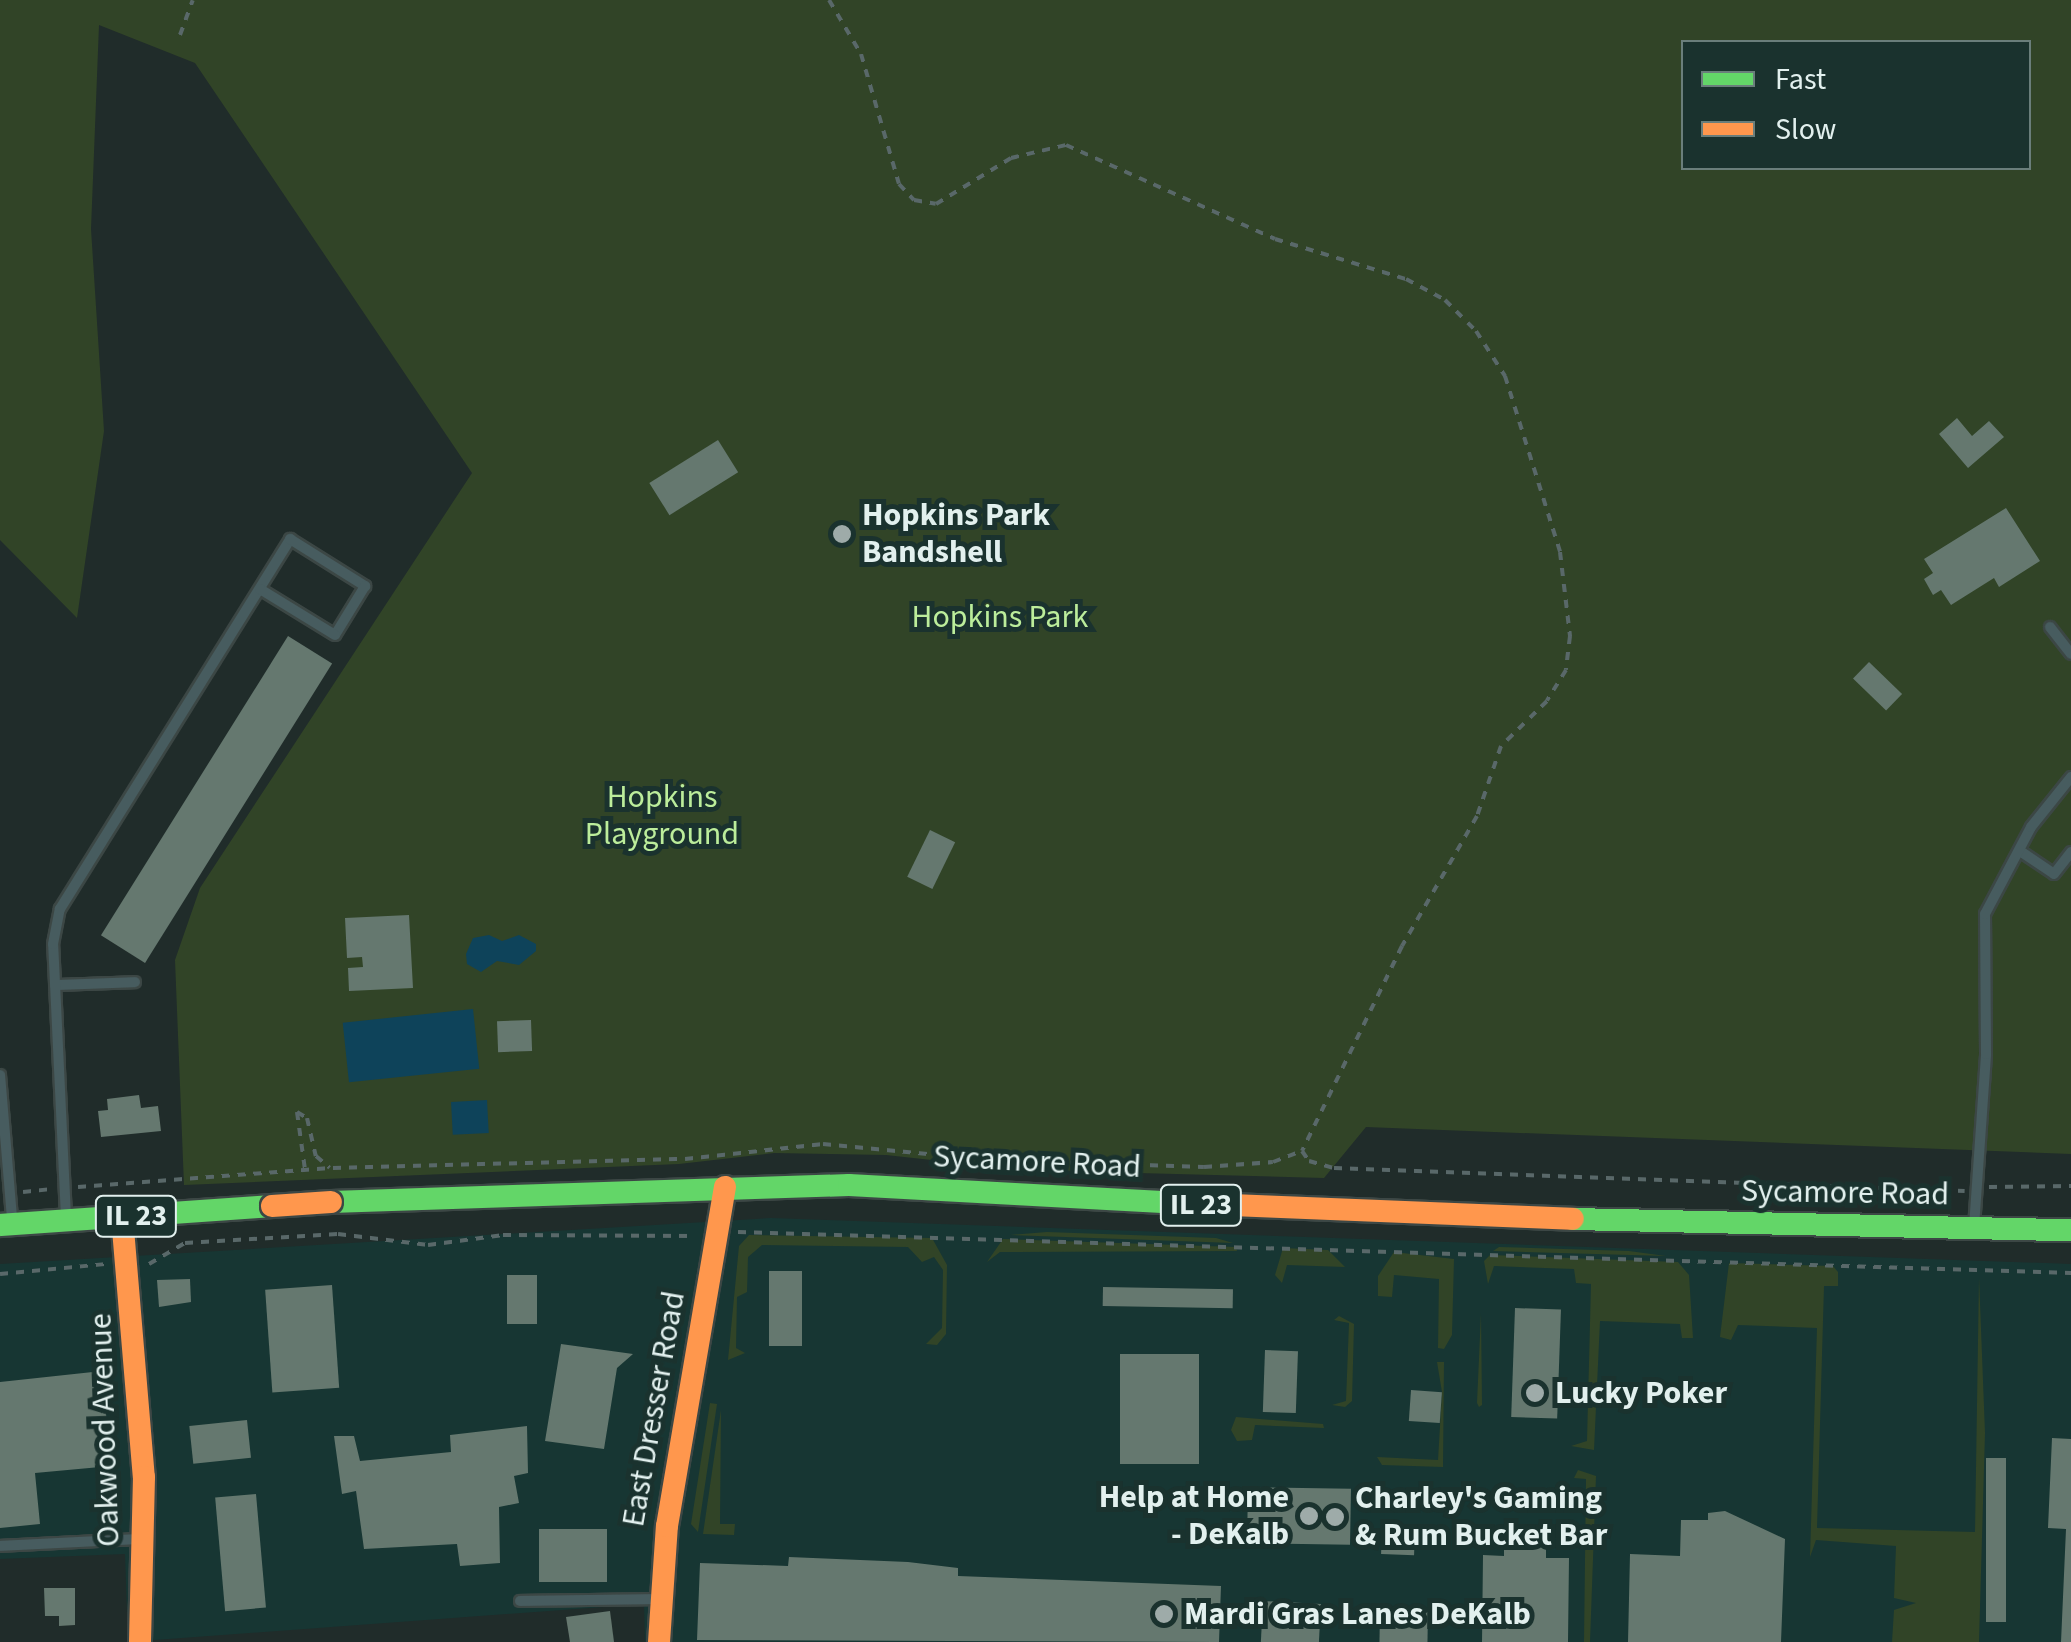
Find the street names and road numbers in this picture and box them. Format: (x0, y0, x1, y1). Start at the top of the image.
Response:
street label: Sycamore Road (932, 1137, 1142, 1187)
street label: Sycamore Road (1741, 1172, 1949, 1214)
road number: IL 23 (1158, 1180, 1244, 1230)
road number: IL 23 (94, 1191, 178, 1241)
street label: East Dresser Road (614, 1288, 694, 1530)
street label: Oakwood Avenue (82, 1313, 128, 1547)

